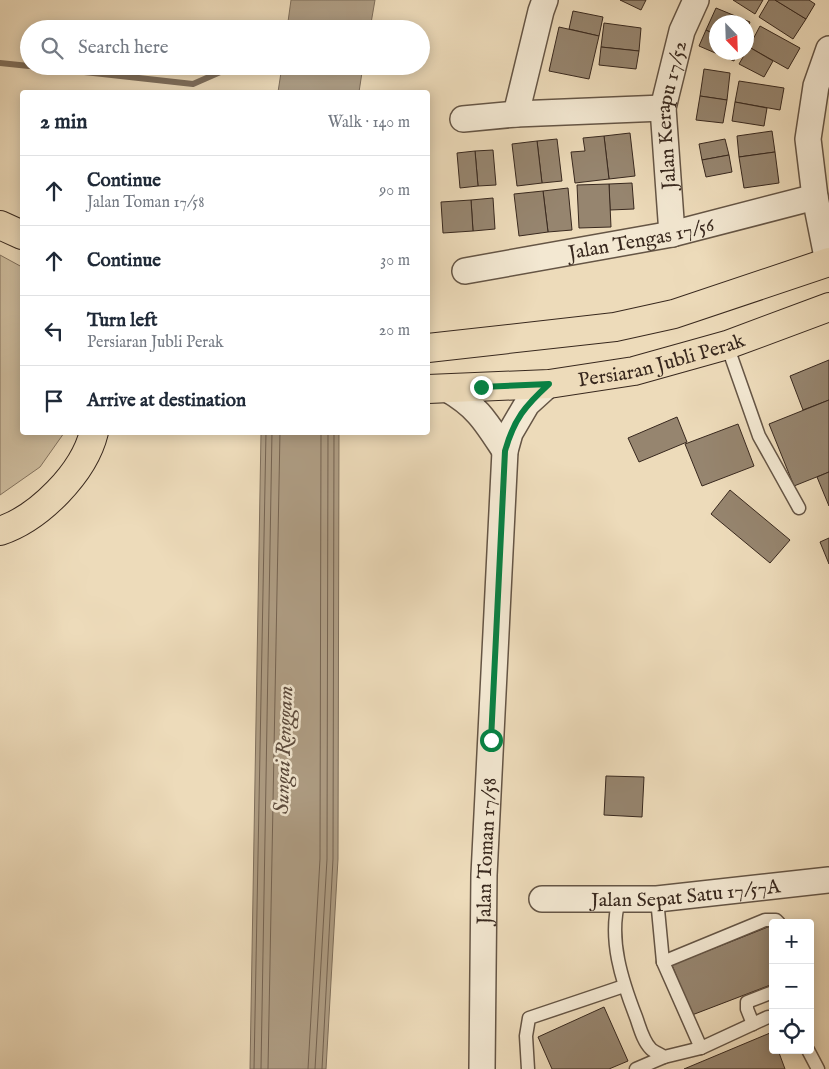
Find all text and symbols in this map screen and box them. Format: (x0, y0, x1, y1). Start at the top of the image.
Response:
north arrow (709, 15, 754, 60)
search box (20, 20, 430, 75)
icon: search (38, 34, 66, 62)
text: Search here (78, 36, 169, 60)
street label: Jalan Kerapu 17/52 (652, 38, 693, 192)
text: 2 min (40, 109, 87, 136)
text: Walk · 140 m (328, 113, 410, 133)
text: Continue (87, 169, 161, 193)
icon: ahead (40, 177, 68, 205)
text: 90 m (379, 181, 410, 201)
text: Jalan Toman 17/58 (87, 193, 204, 213)
street label: Jalan Tengas 17/56 (564, 212, 718, 267)
icon: ahead (40, 247, 68, 275)
text: Continue (87, 249, 161, 273)
text: 30 m (380, 251, 410, 271)
text: Turn left (87, 309, 158, 333)
icon: left (40, 317, 68, 345)
text: 20 m (379, 321, 410, 341)
street label: Persiaran Jubli Perak (576, 328, 749, 393)
text: Persiaran Jubli Perak (87, 333, 224, 353)
route end (470, 376, 493, 399)
icon: arrive (40, 387, 68, 415)
text: Arrive at destination (87, 389, 246, 413)
water label: Sungai Renggam (269, 686, 300, 815)
route start (480, 729, 503, 752)
street label: Jalan Toman 17/58 (472, 777, 503, 927)
street label: Jalan Sepat Satu 17/57A (589, 874, 782, 913)
map controls (769, 919, 814, 1054)
button: + (769, 919, 814, 964)
button: − (769, 964, 814, 1009)
button: locate (769, 1009, 814, 1054)

